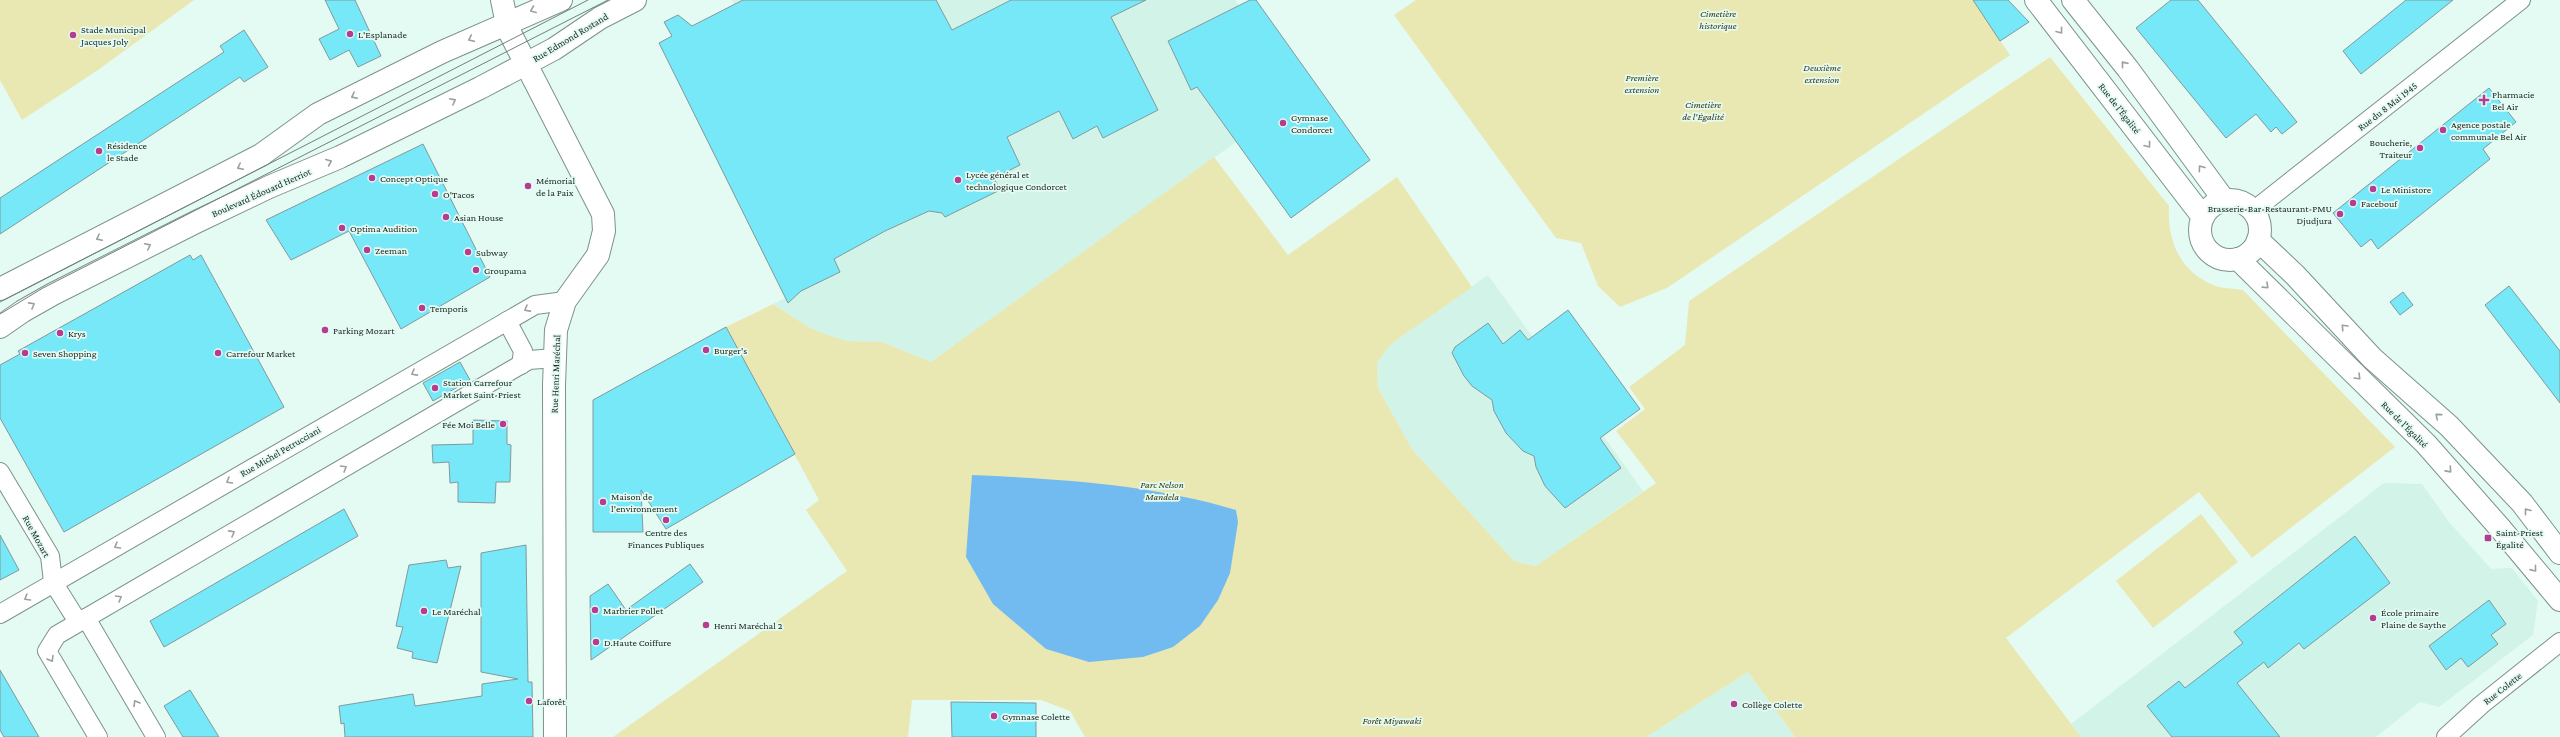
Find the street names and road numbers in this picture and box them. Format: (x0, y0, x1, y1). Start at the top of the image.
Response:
street label: Rue Edmond Rostand (531, 10, 611, 64)
street label: Rue du 8 Mai 1945 (2355, 80, 2419, 133)
street label: Rue de l'Égalité (2096, 81, 2143, 136)
street label: Boulevard Édouard Herriot (210, 165, 313, 219)
street label: Rue Henri Maréchal (549, 334, 562, 414)
street label: Rue de l'Égalité (2379, 399, 2431, 450)
street label: Rue Michel Petrucciani (238, 424, 323, 479)
street label: Rue Mozart (21, 513, 53, 560)
street label: Rue Colette (2481, 670, 2524, 707)

